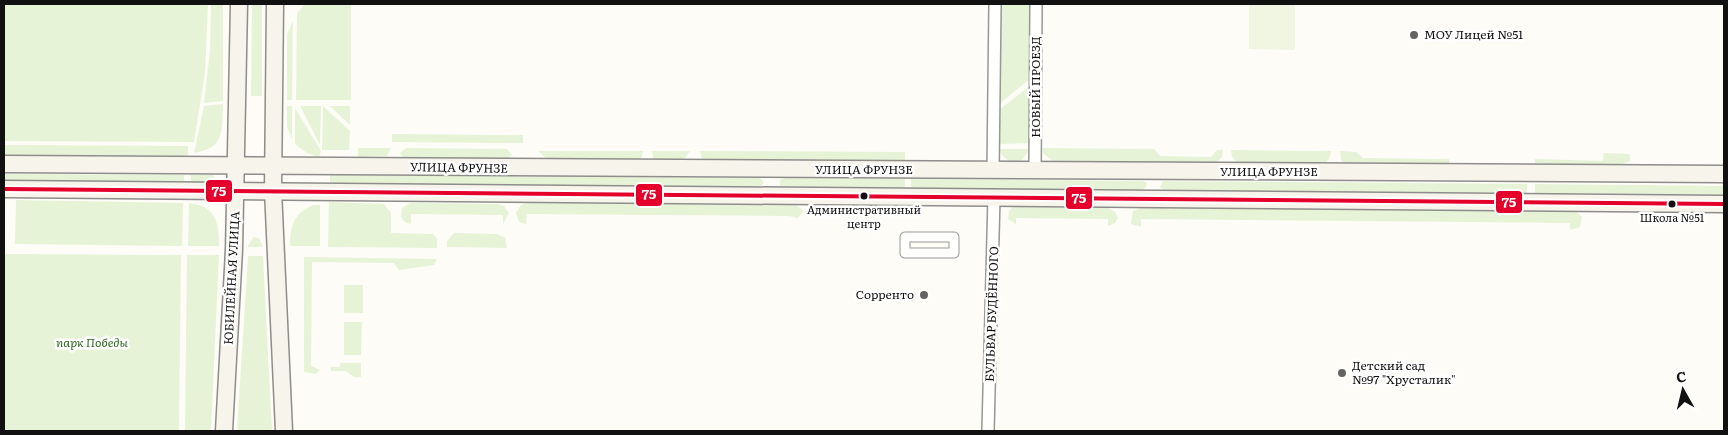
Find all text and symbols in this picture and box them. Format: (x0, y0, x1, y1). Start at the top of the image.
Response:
place label: МОУ Лицей №51 (1424, 25, 1523, 43)
marker: МОУ Лицей №51 (1408, 29, 1420, 41)
street label: НОВЫЙ ПРОЕЗД (1026, 36, 1044, 138)
street label: УЛИЦА ФРУНЗЕ (410, 157, 508, 177)
street label: УЛИЦА ФРУНЗЕ (815, 160, 913, 178)
street label: УЛИЦА ФРУНЗЕ (1220, 162, 1318, 180)
line badge: 75 (205, 179, 233, 203)
text: 75 (212, 180, 227, 200)
line badge: 75 (635, 183, 663, 207)
text: 75 (642, 183, 657, 203)
line badge: 75 (1065, 186, 1093, 210)
text: 75 (1072, 187, 1087, 207)
line badge: 75 (1495, 190, 1523, 214)
marker: Административный центр (859, 191, 869, 201)
text: 75 (1502, 191, 1517, 211)
marker: Школа №51 (1667, 199, 1677, 209)
place label: Административный центр (807, 201, 921, 231)
place label: Школа №51 (1640, 209, 1705, 225)
street label: ЮБИЛЕЙНАЯ УЛИЦА (219, 210, 244, 345)
street label: БУЛЬВАР БУДЁННОГО (980, 246, 1002, 382)
place label: Сорренто (856, 285, 914, 303)
marker: Сорренто (918, 289, 930, 301)
park label: парк Победы (56, 333, 128, 351)
place label: Детский сад №97 "Хрусталик" (1352, 356, 1456, 388)
north arrow (1658, 365, 1708, 415)
text: С (1675, 366, 1687, 387)
marker: Детский сад №97 "Хрусталик" (1336, 367, 1348, 379)

